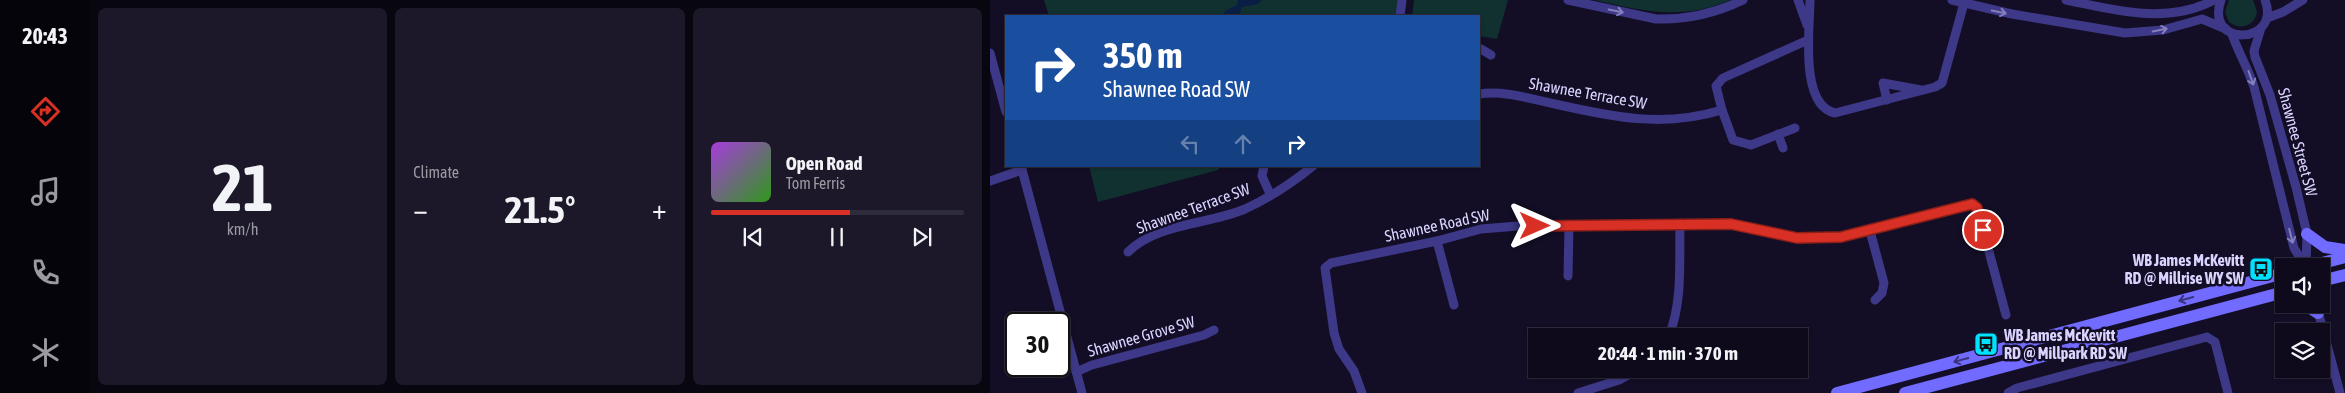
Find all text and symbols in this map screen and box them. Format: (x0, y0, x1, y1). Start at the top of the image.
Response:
one-way arrow (1608, 6, 1624, 16)
one-way arrow (1991, 8, 2007, 17)
text: 20:43 (22, 23, 68, 49)
one-way arrow (2151, 25, 2167, 35)
icon: right (1020, 35, 1085, 100)
text: 350 m (1103, 35, 1182, 75)
one-way arrow (2247, 70, 2257, 86)
street label: Shawnee Terrace SW (1528, 74, 1649, 112)
text: Shawnee Road SW (1103, 76, 1250, 102)
street label: Shawnee Street SW (2275, 86, 2321, 199)
icon: directions (28, 94, 63, 129)
icon: left (1176, 130, 1204, 158)
icon: ahead (1229, 130, 1257, 158)
icon: right (1282, 130, 1310, 158)
text: 21 (212, 150, 273, 225)
text: Open Road (786, 152, 862, 174)
text: Climate (413, 163, 459, 181)
icon: music (28, 174, 63, 209)
text: Tom Ferris (786, 174, 845, 192)
street label: Shawnee Terrace SW (1134, 179, 1253, 237)
text: 21.5° (505, 188, 575, 231)
text: − (413, 193, 428, 225)
text: + (652, 193, 667, 225)
position arrow (1508, 199, 1560, 251)
street label: Shawnee Road SW (1383, 205, 1492, 245)
pin (1962, 209, 2004, 251)
icon: arrive (1969, 216, 1997, 244)
text: km/h (227, 220, 259, 238)
icon: previous (739, 223, 767, 251)
icon: pause (823, 223, 851, 251)
icon: next (908, 223, 936, 251)
one-way arrow (2287, 227, 2296, 243)
place label: WB James McKevitt RD @ Millrise WY SW (2125, 251, 2244, 287)
icon: phone (28, 255, 63, 290)
bus stop icon: WB James McKevitt RD @ Millrise WY SW (2248, 256, 2274, 282)
map controls (2275, 258, 2330, 378)
button: sound (2275, 258, 2330, 313)
one-way arrow (2178, 295, 2194, 305)
speed limit sign: 30 (1005, 312, 1070, 377)
street label: Shawnee Grove SW (1085, 312, 1197, 360)
button: layers (2275, 323, 2330, 378)
place label: WB James McKevitt RD @ Millpark RD SW (2003, 326, 2128, 362)
bus stop icon: WB James McKevitt RD @ Millpark RD SW (1973, 331, 1999, 357)
icon: climate (28, 335, 63, 370)
text: 20:44 · 1 min · 370 m (1598, 342, 1738, 364)
one-way arrow (1954, 355, 1970, 365)

